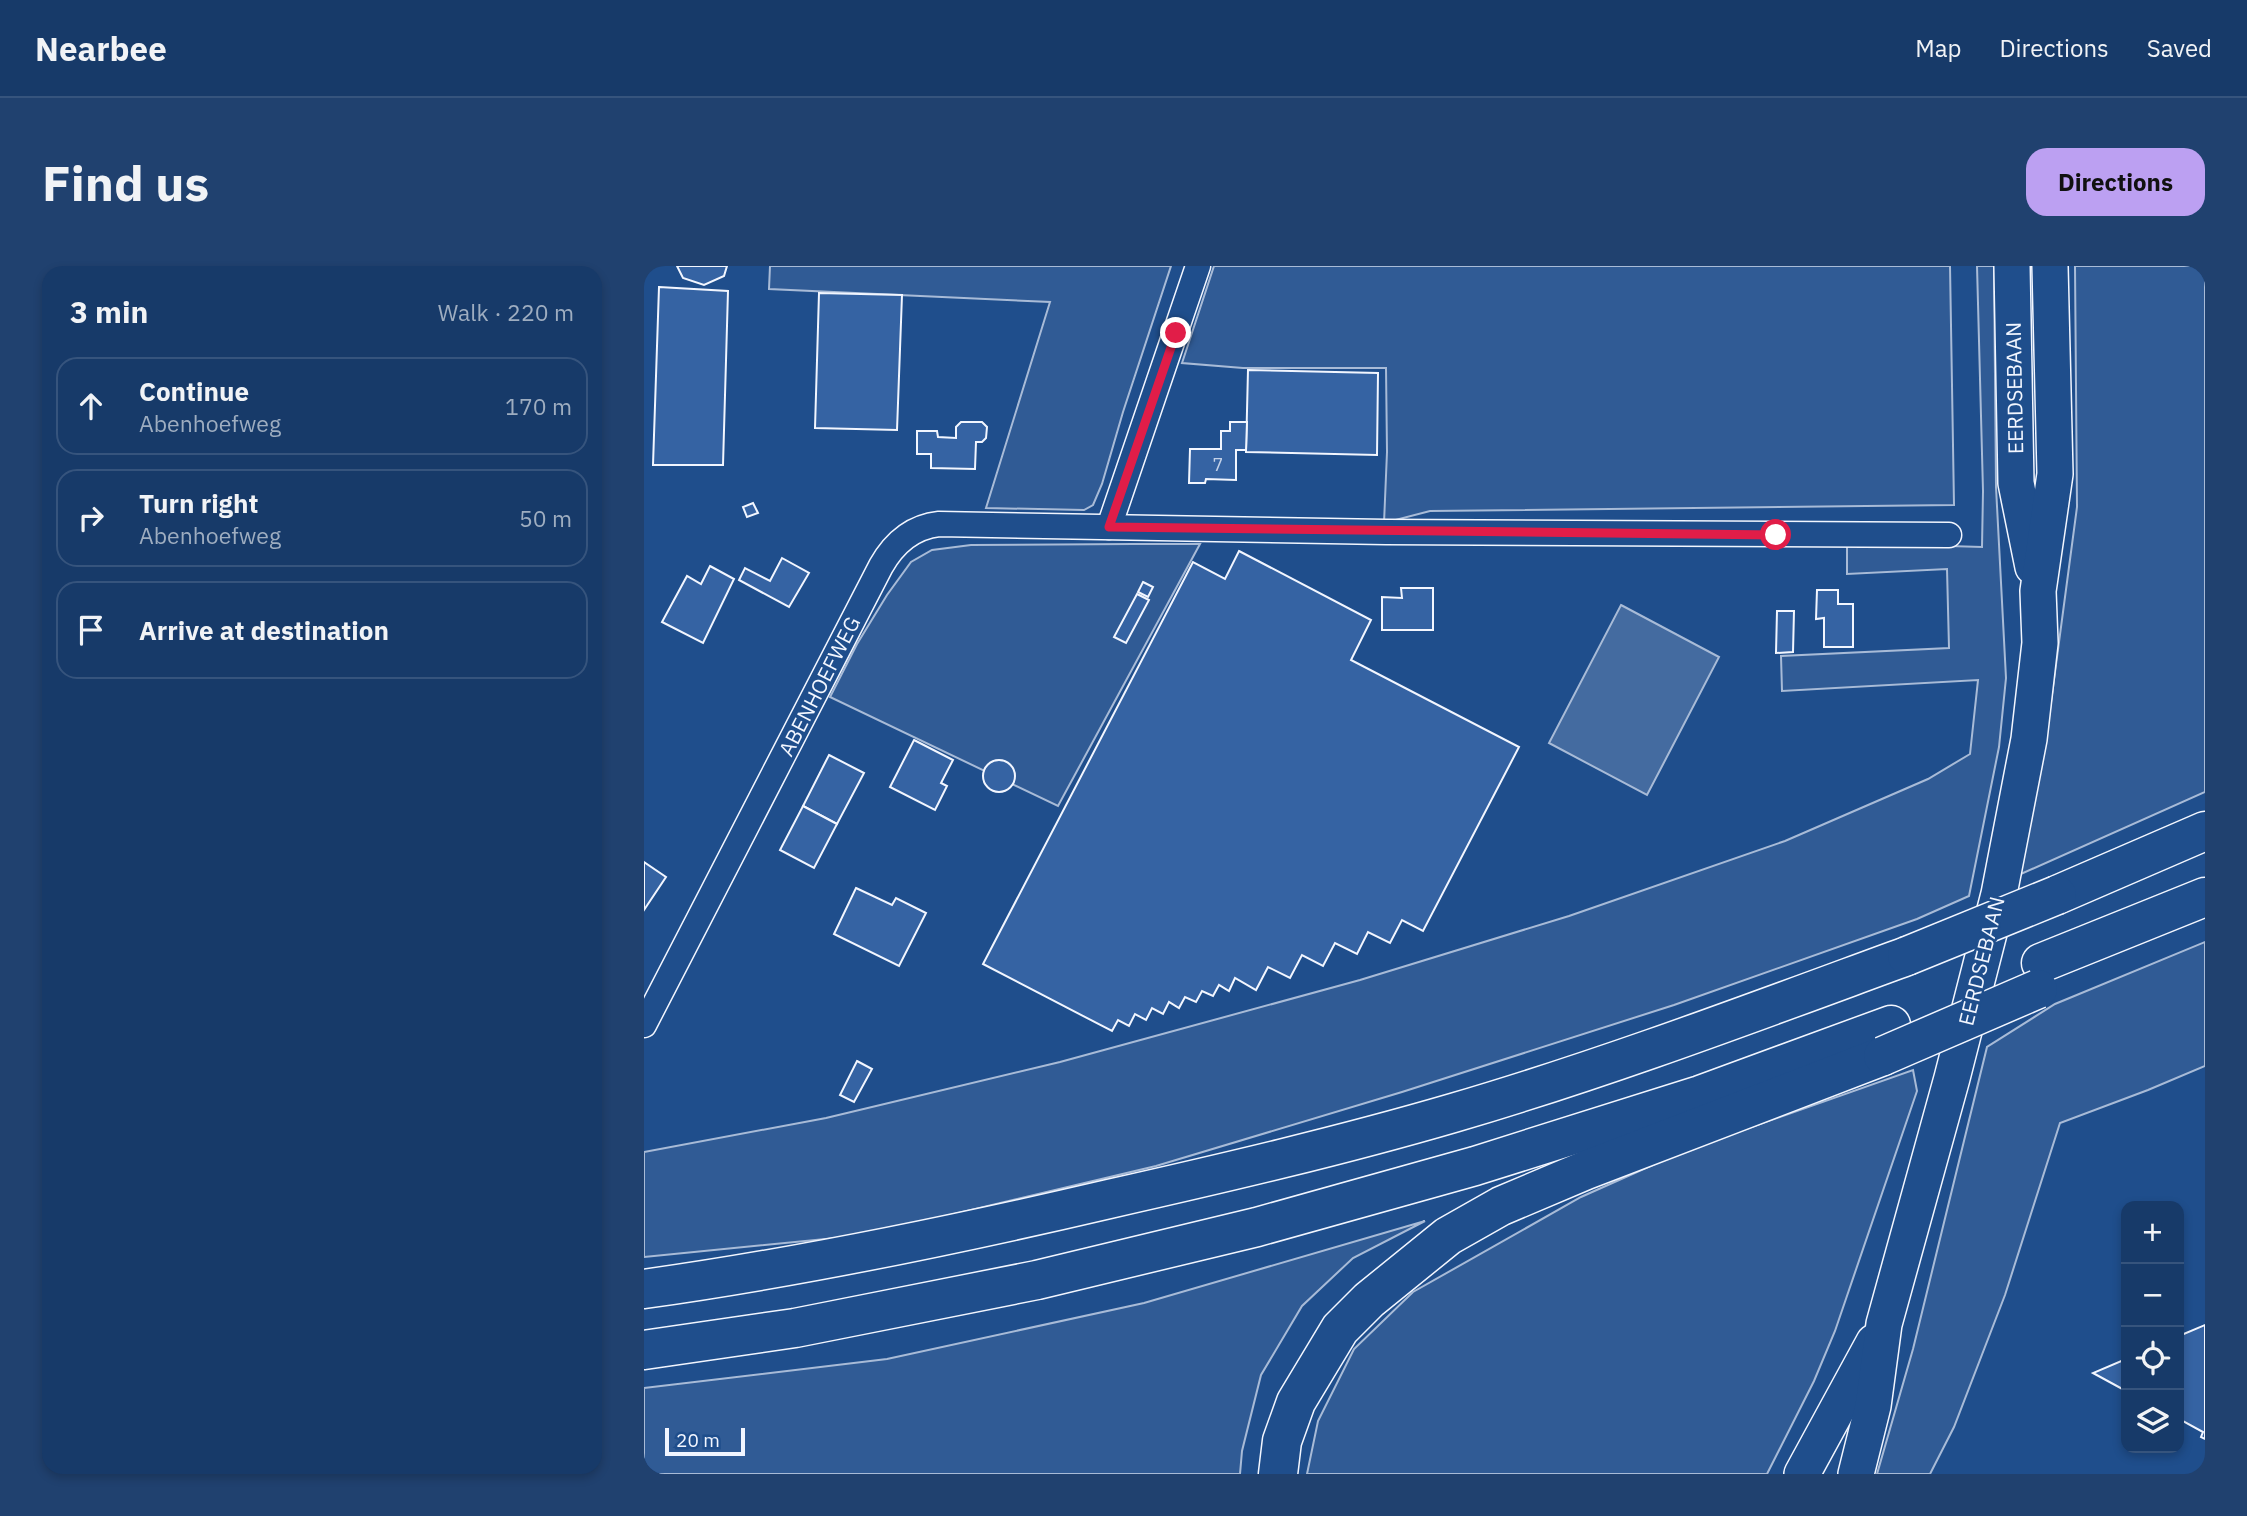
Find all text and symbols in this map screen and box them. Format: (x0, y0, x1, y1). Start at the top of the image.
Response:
text: Nearbee (35, 27, 167, 70)
text: Map (1915, 32, 1961, 64)
text: Directions (1999, 32, 2109, 64)
text: Saved (2147, 32, 2212, 64)
button: Directions (2026, 148, 2205, 216)
text: Find us (42, 151, 209, 214)
text: 3 min (70, 292, 148, 331)
text: Walk · 220 m (438, 297, 574, 327)
route end (1160, 317, 1191, 348)
street label: EERDSEBAAN (1999, 322, 2029, 454)
text: Continue (139, 374, 249, 408)
icon: ahead (72, 387, 110, 425)
text: 170 m (505, 391, 572, 421)
text: Abenhoefweg (139, 408, 281, 438)
house number: 7 (1213, 453, 1223, 476)
text: Turn right (139, 486, 258, 520)
icon: right (72, 499, 110, 537)
text: 50 m (519, 503, 572, 533)
route start (1760, 519, 1791, 550)
text: Abenhoefweg (139, 520, 281, 550)
icon: arrive (72, 611, 110, 649)
street label: ABENHOEFWEG (772, 611, 866, 761)
text: Arrive at destination (139, 613, 389, 647)
street label: EERDSEBAAN (1951, 894, 2011, 1028)
map controls (2121, 1201, 2184, 1453)
button: + (2121, 1201, 2184, 1264)
button: − (2121, 1264, 2184, 1327)
button: locate (2121, 1327, 2184, 1390)
button: layers (2121, 1390, 2184, 1453)
scale bar (665, 1425, 746, 1457)
text: 20 m (676, 1428, 720, 1452)

